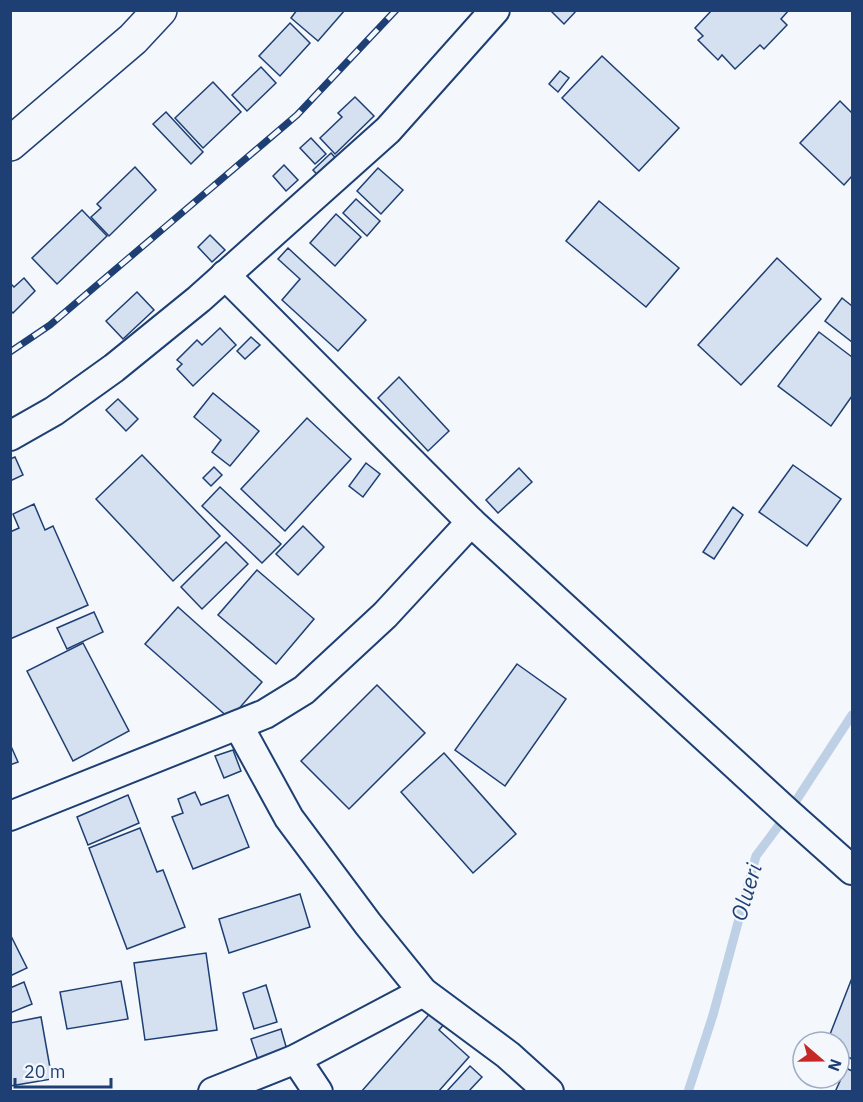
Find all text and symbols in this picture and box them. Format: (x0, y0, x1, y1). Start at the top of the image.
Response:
water label: Olueri (723, 860, 768, 924)
north arrow (791, 1030, 851, 1090)
scale bar (15, 1051, 111, 1089)
text: N (824, 1056, 846, 1074)
text: 20 m (24, 1060, 66, 1083)

